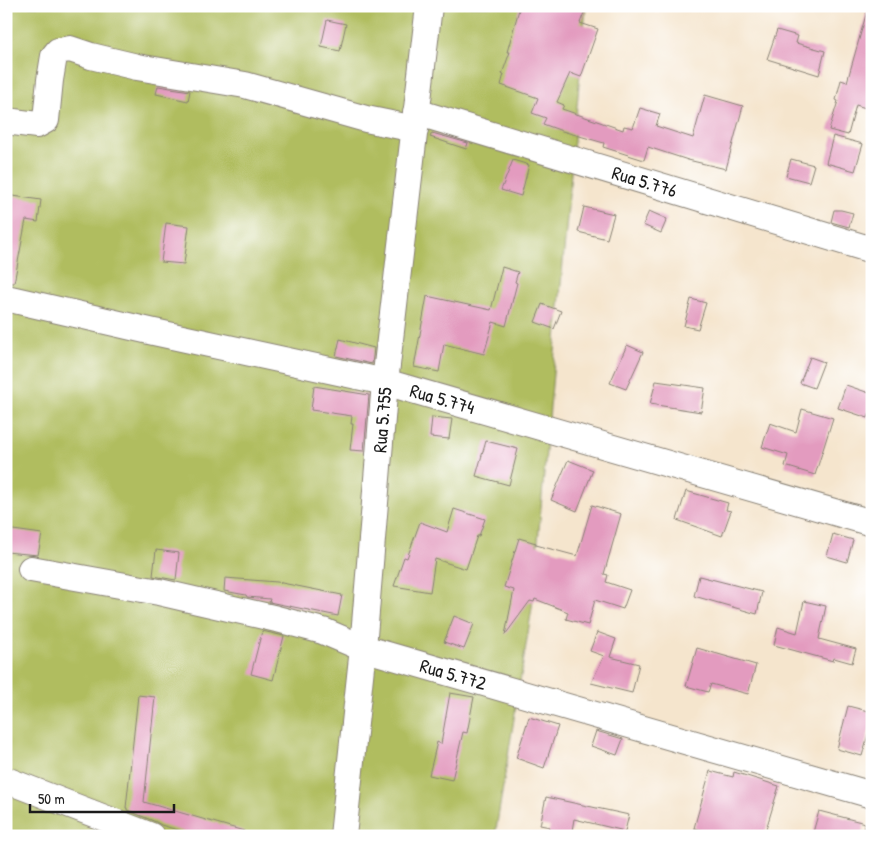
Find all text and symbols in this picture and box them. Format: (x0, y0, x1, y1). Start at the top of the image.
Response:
street label: Rua 5.776 (609, 159, 680, 203)
street label: Rua 5.774 (407, 377, 478, 420)
street label: Rua 5.755 (366, 386, 398, 454)
street label: Rua 5.772 (417, 652, 490, 696)
scale bar (30, 782, 174, 814)
text: 50 m (38, 788, 65, 809)

